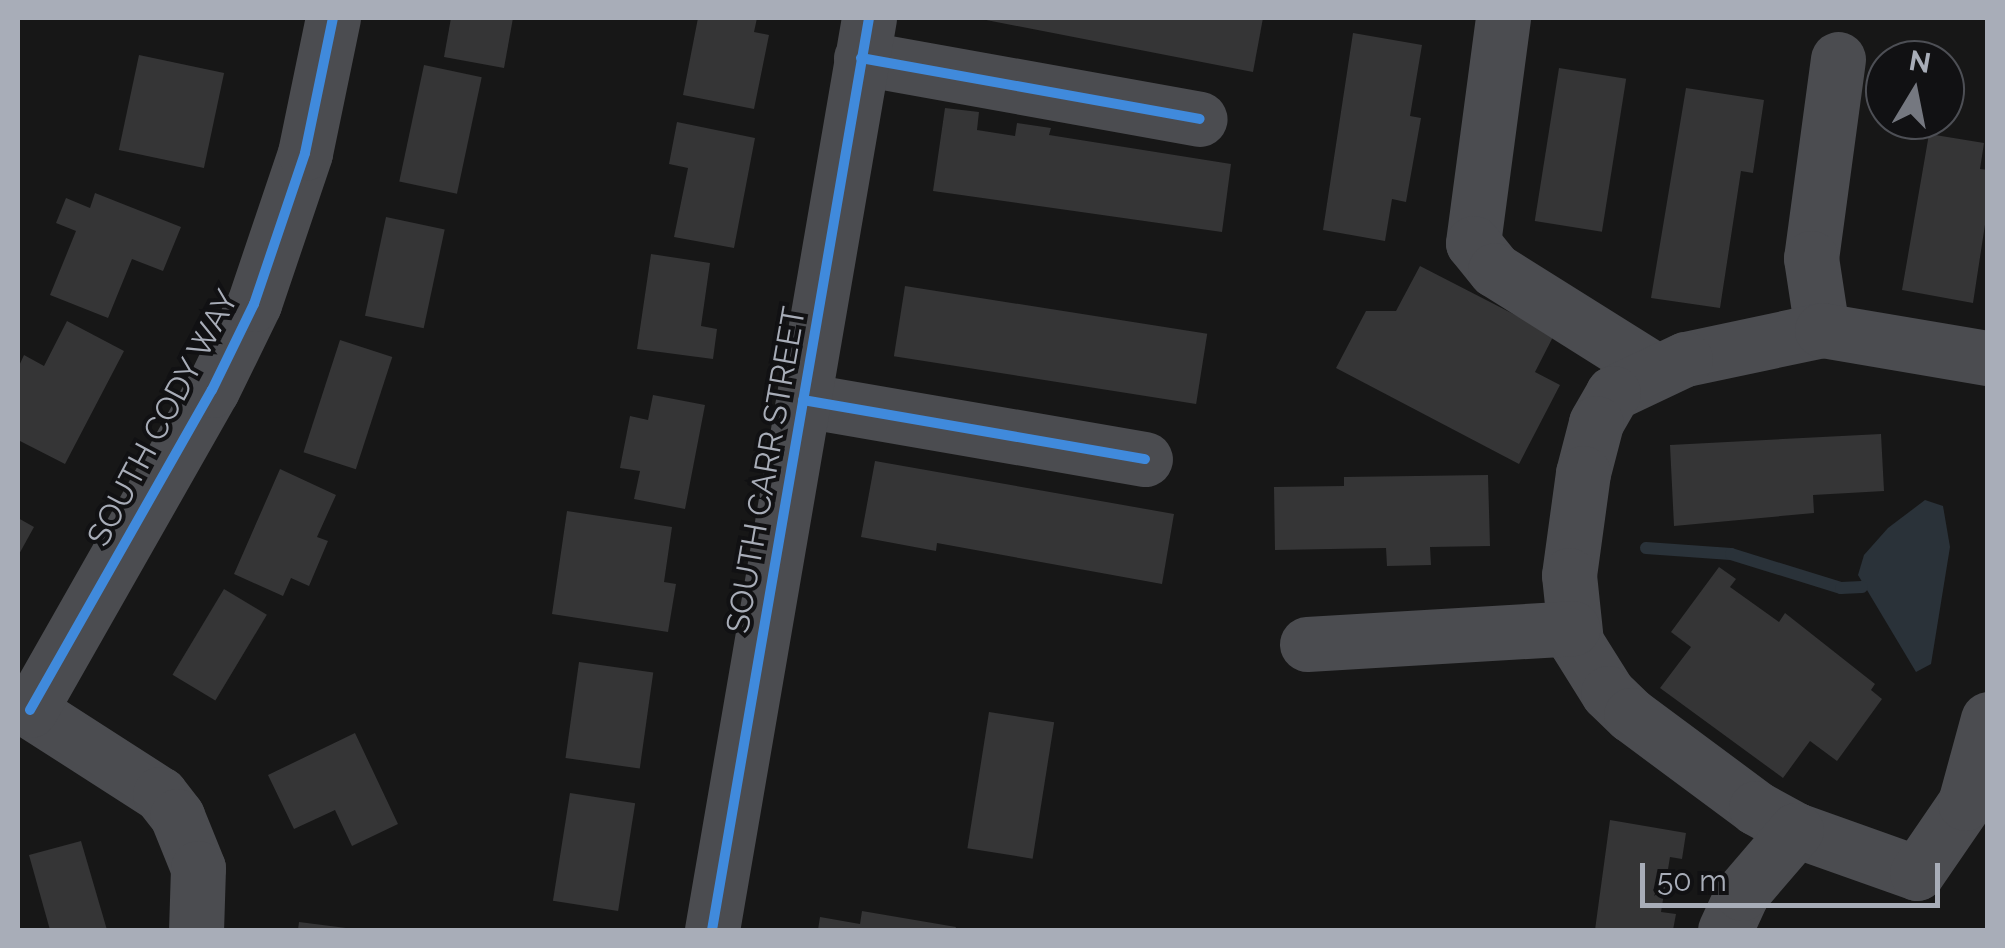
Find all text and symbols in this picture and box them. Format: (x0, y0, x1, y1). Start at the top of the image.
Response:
north arrow (1865, 40, 1965, 140)
text: N (1907, 44, 1933, 80)
street label: SOUTH CODY WAY (79, 282, 247, 554)
street label: SOUTH CARR STREET (718, 304, 814, 636)
scale bar (1645, 843, 1945, 905)
text: 50 m (1657, 863, 1727, 898)

